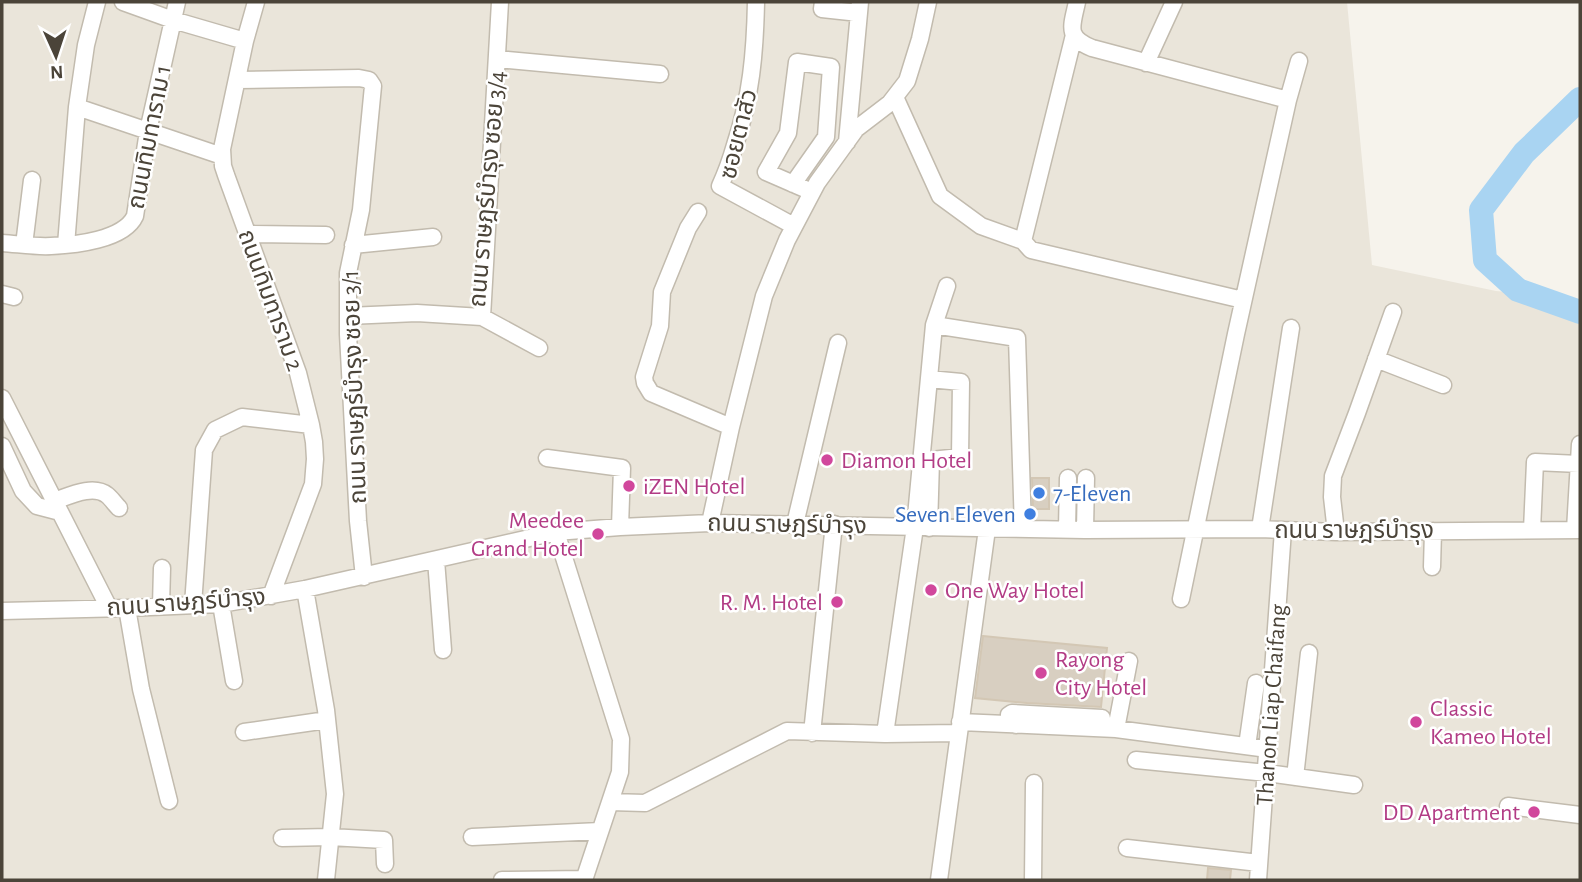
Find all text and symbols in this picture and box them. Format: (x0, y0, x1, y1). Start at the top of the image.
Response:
north arrow (21, 21, 91, 91)
text: N (50, 62, 64, 81)
street label: ถนนทิมทาราม 1 (124, 63, 176, 211)
street label: ถนน ราษฎร์บำรุง ซอย 3/4 (465, 70, 512, 309)
street label: ซอยตาสัว (715, 87, 762, 182)
street label: ถนนทิมทาราม 2 (233, 226, 307, 374)
street label: ถนน ราษฎร์บำรุง ซอย 3/1 (338, 270, 373, 504)
place label: Diamon Hotel (841, 449, 972, 473)
marker: Diamon Hotel (819, 452, 835, 468)
place label: iZEN Hotel (643, 475, 745, 499)
marker: iZEN Hotel (621, 478, 637, 494)
place label: 7-Eleven (1053, 482, 1131, 506)
marker: 7-Eleven (1031, 485, 1047, 501)
place label: Seven Eleven (895, 503, 1016, 527)
marker: Seven Eleven (1022, 506, 1038, 522)
place label: Meedee Grand Hotel (471, 509, 584, 561)
street label: ถนน ราษฎร์บำรุง (707, 511, 867, 540)
street label: ถนน ราษฎร์บำรุง (1274, 518, 1434, 545)
marker: Meedee Grand Hotel (590, 526, 606, 542)
place label: One Way Hotel (945, 579, 1085, 603)
marker: One Way Hotel (923, 582, 939, 598)
street label: ถนน ราษฎร์บำรุง (106, 584, 267, 623)
place label: R. M. Hotel (720, 591, 823, 615)
marker: R. M. Hotel (829, 594, 845, 610)
street label: Thanon Liap Chaifang (1253, 603, 1291, 807)
place label: Rayong City Hotel (1055, 648, 1147, 700)
marker: Rayong City Hotel (1033, 665, 1049, 681)
place label: Classic Kameo Hotel (1430, 697, 1552, 749)
marker: Classic Kameo Hotel (1408, 714, 1424, 730)
place label: DD Apartment (1383, 801, 1520, 825)
marker: DD Apartment (1526, 804, 1542, 820)

